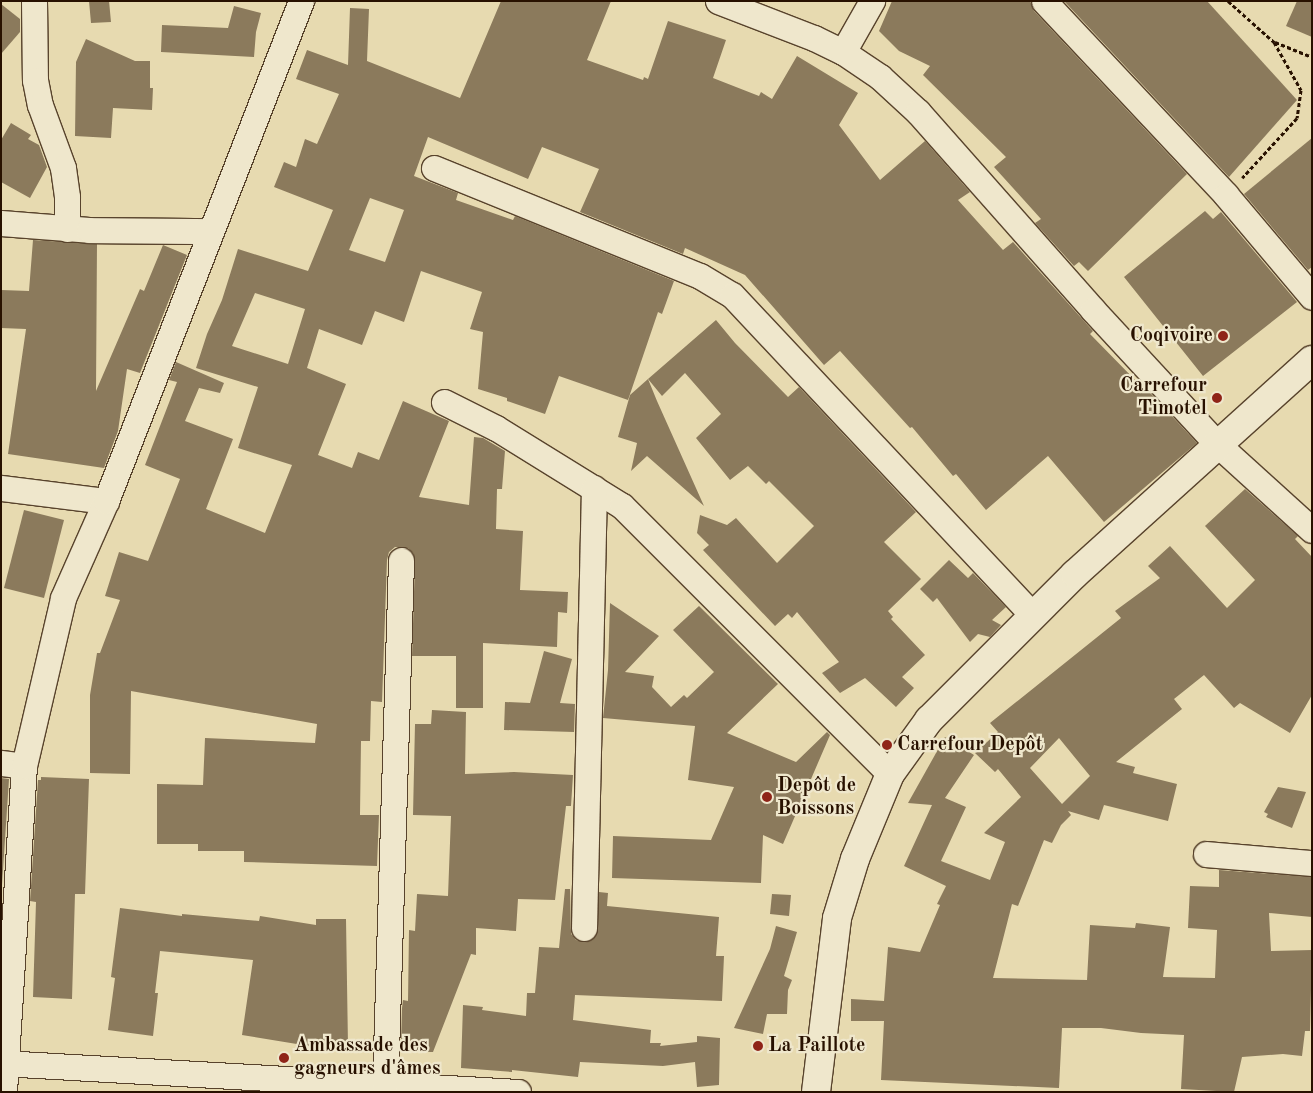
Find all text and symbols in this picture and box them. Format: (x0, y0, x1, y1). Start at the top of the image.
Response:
place label: Coqivoire (1130, 324, 1213, 348)
marker: Coqivoire (1217, 330, 1229, 342)
place label: Carrefour Timotel (1120, 374, 1207, 421)
marker: Carrefour Timotel (1211, 392, 1223, 404)
place label: Carrefour Depôt (897, 733, 1043, 757)
marker: Carrefour Depôt (881, 739, 893, 751)
place label: Depôt de Boissons (777, 774, 856, 821)
marker: Depôt de Boissons (761, 791, 773, 803)
place label: Ambassade des gagneurs d'âmes (294, 1034, 441, 1081)
place label: La Paillote (768, 1034, 866, 1058)
marker: La Paillote (752, 1040, 764, 1052)
marker: Ambassade des gagneurs d'âmes (278, 1052, 290, 1064)

